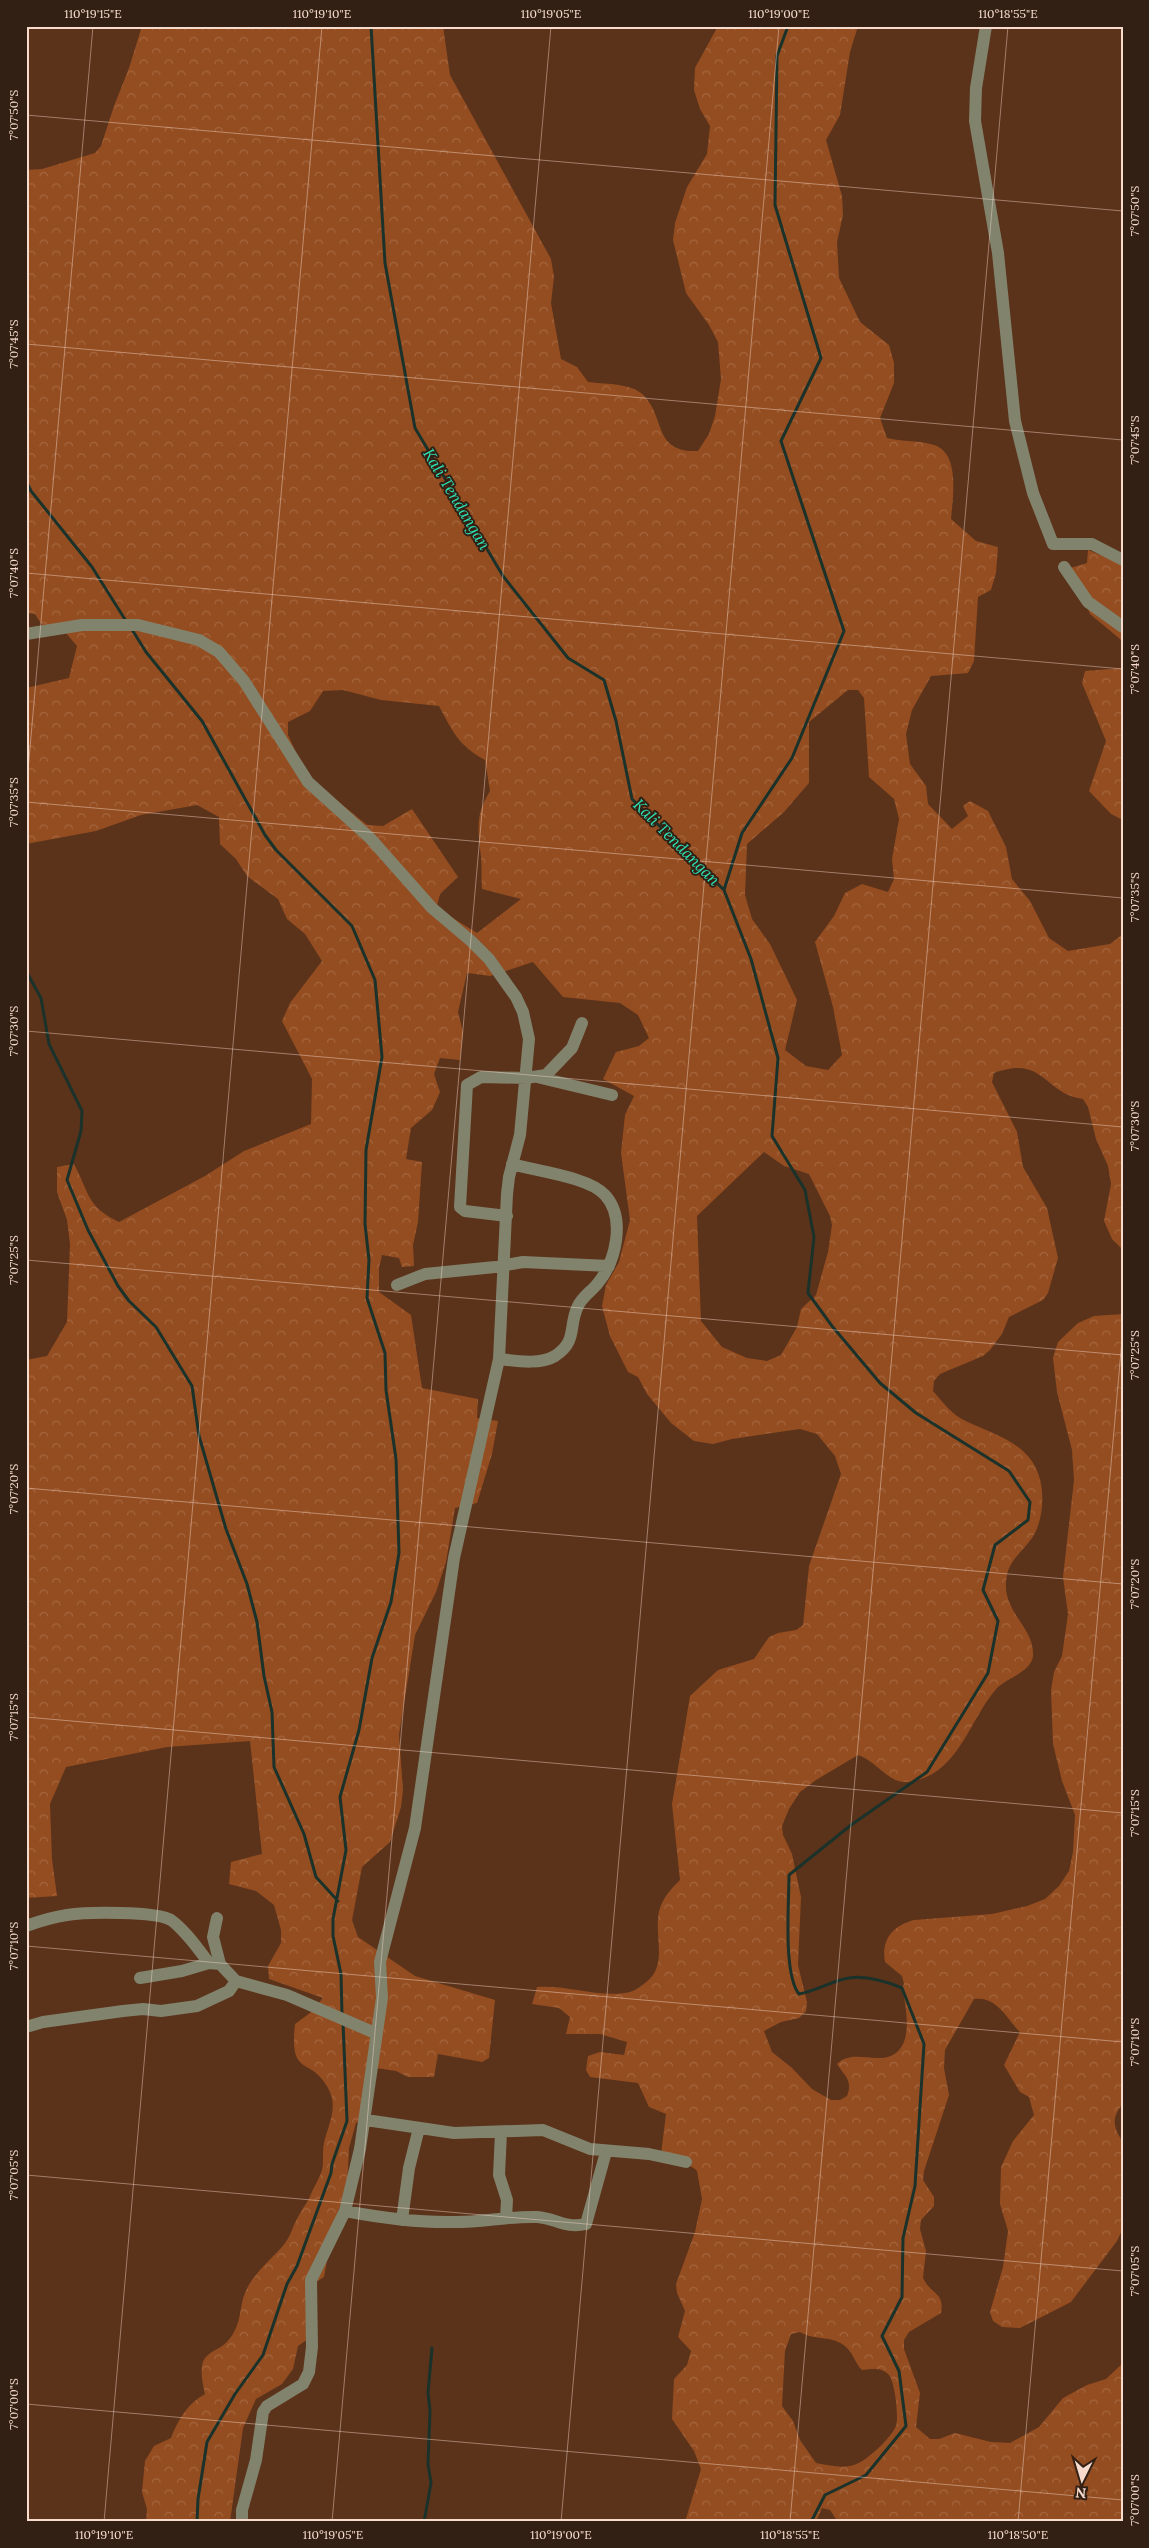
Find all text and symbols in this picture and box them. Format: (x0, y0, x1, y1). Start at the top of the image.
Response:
text: 110°19'15"E (64, 6, 122, 21)
text: 110°19'10"E (293, 6, 351, 21)
text: 110°19'05"E (521, 6, 581, 21)
text: 110°19'00"E (748, 6, 810, 21)
text: 110°18'55"E (978, 6, 1038, 21)
text: 7°07'50"S (6, 90, 21, 140)
text: 7°07'50"S (1127, 186, 1142, 236)
text: 7°07'45"S (6, 319, 21, 369)
text: 7°07'45"S (1127, 415, 1142, 465)
water label: Kali Tendangan (419, 445, 495, 553)
text: 7°07'40"S (6, 548, 21, 598)
text: 7°07'40"S (1127, 644, 1142, 694)
text: 7°07'35"S (6, 777, 21, 827)
water label: Kali Tendangan (629, 794, 725, 890)
text: 7°07'35"S (1127, 872, 1142, 922)
text: 7°07'30"S (6, 1005, 21, 1056)
text: 7°07'30"S (1127, 1100, 1142, 1151)
text: 7°07'25"S (6, 1235, 21, 1285)
text: 7°07'25"S (1127, 1330, 1142, 1380)
text: 7°07'20"S (6, 1464, 21, 1514)
text: 7°07'20"S (1127, 1559, 1142, 1609)
text: 7°07'15"S (6, 1693, 21, 1741)
text: 7°07'15"S (1127, 1789, 1142, 1837)
text: 7°07'10"S (6, 1922, 21, 1970)
text: 7°07'10"S (1127, 2018, 1142, 2066)
text: 7°07'05"S (6, 2150, 21, 2200)
text: 7°07'05"S (1127, 2246, 1142, 2296)
text: 7°07'00"S (6, 2378, 21, 2430)
north arrow (1056, 2456, 1106, 2506)
text: 7°07'00"S (1127, 2474, 1142, 2526)
text: N (1075, 2483, 1087, 2502)
text: 110°19'10"E (75, 2527, 133, 2542)
text: 110°19'05"E (303, 2527, 363, 2542)
text: 110°19'00"E (530, 2527, 592, 2542)
text: 110°18'55"E (760, 2527, 820, 2542)
text: 110°18'50"E (988, 2527, 1048, 2542)

